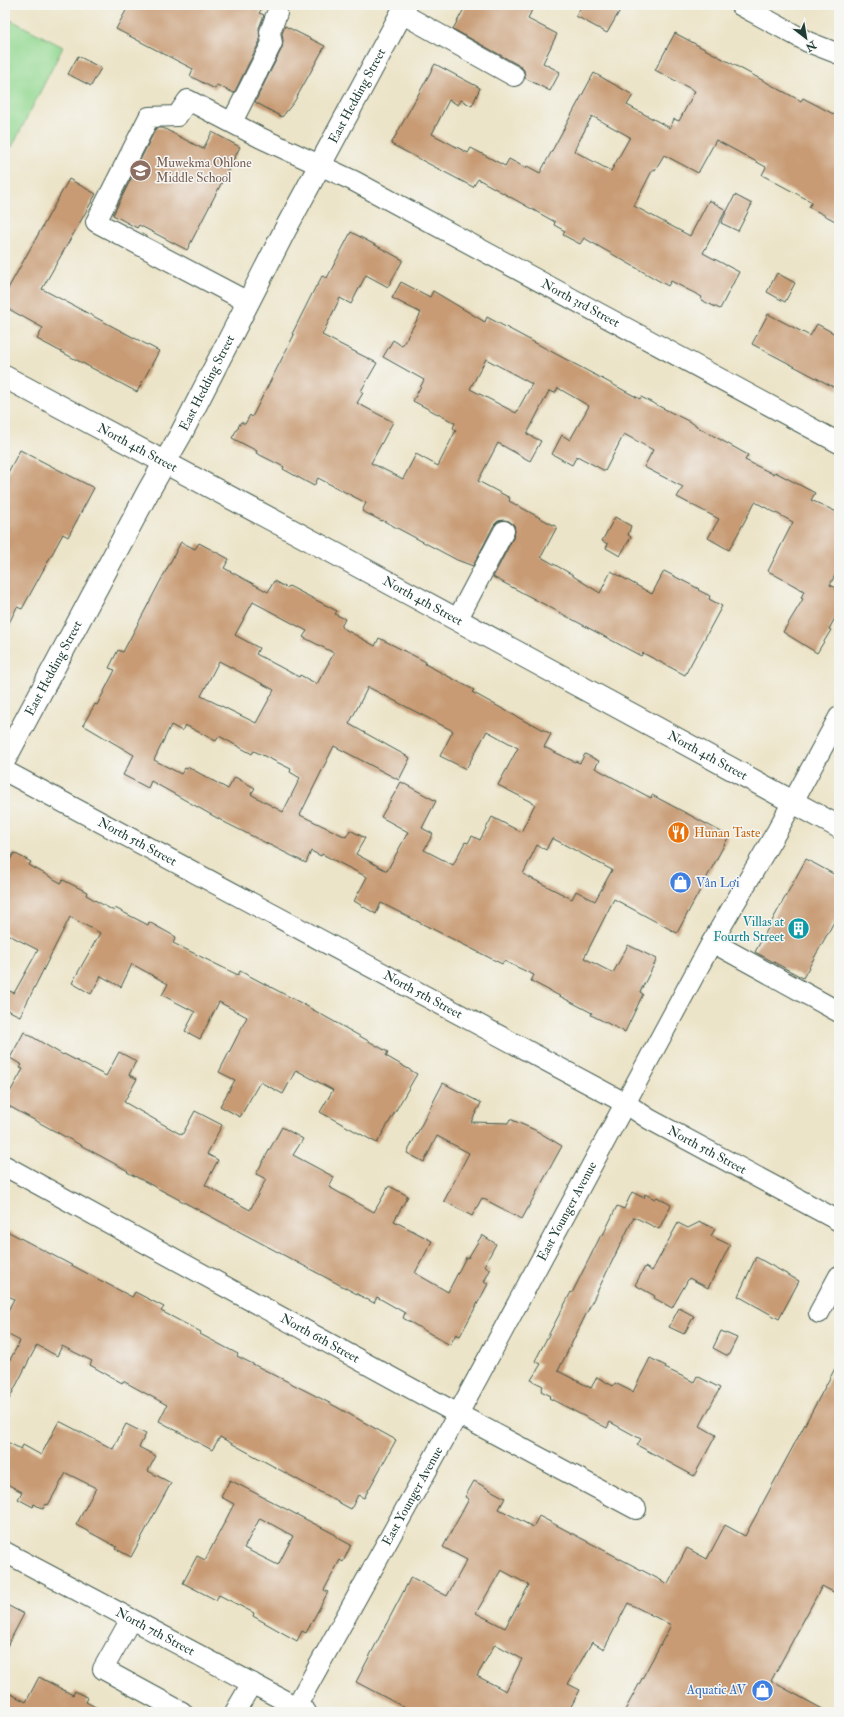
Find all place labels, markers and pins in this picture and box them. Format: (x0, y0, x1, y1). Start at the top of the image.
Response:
place label: Muwekma Ohlone Middle School (156, 155, 252, 186)
school or university icon: Muwekma Ohlone Middle School (127, 157, 153, 183)
restaurant icon: Hunan Taste (665, 820, 691, 846)
place label: Hunan Taste (694, 825, 761, 841)
shop icon: Vân Lợi (667, 870, 693, 896)
place label: Vân Lợi (696, 875, 740, 891)
place label: Villas at Fourth Street (713, 914, 784, 945)
building icon: Villas at Fourth Street (786, 916, 812, 942)
shop icon: Aquatic AV (749, 1677, 775, 1703)
place label: Aquatic AV (686, 1682, 747, 1698)

